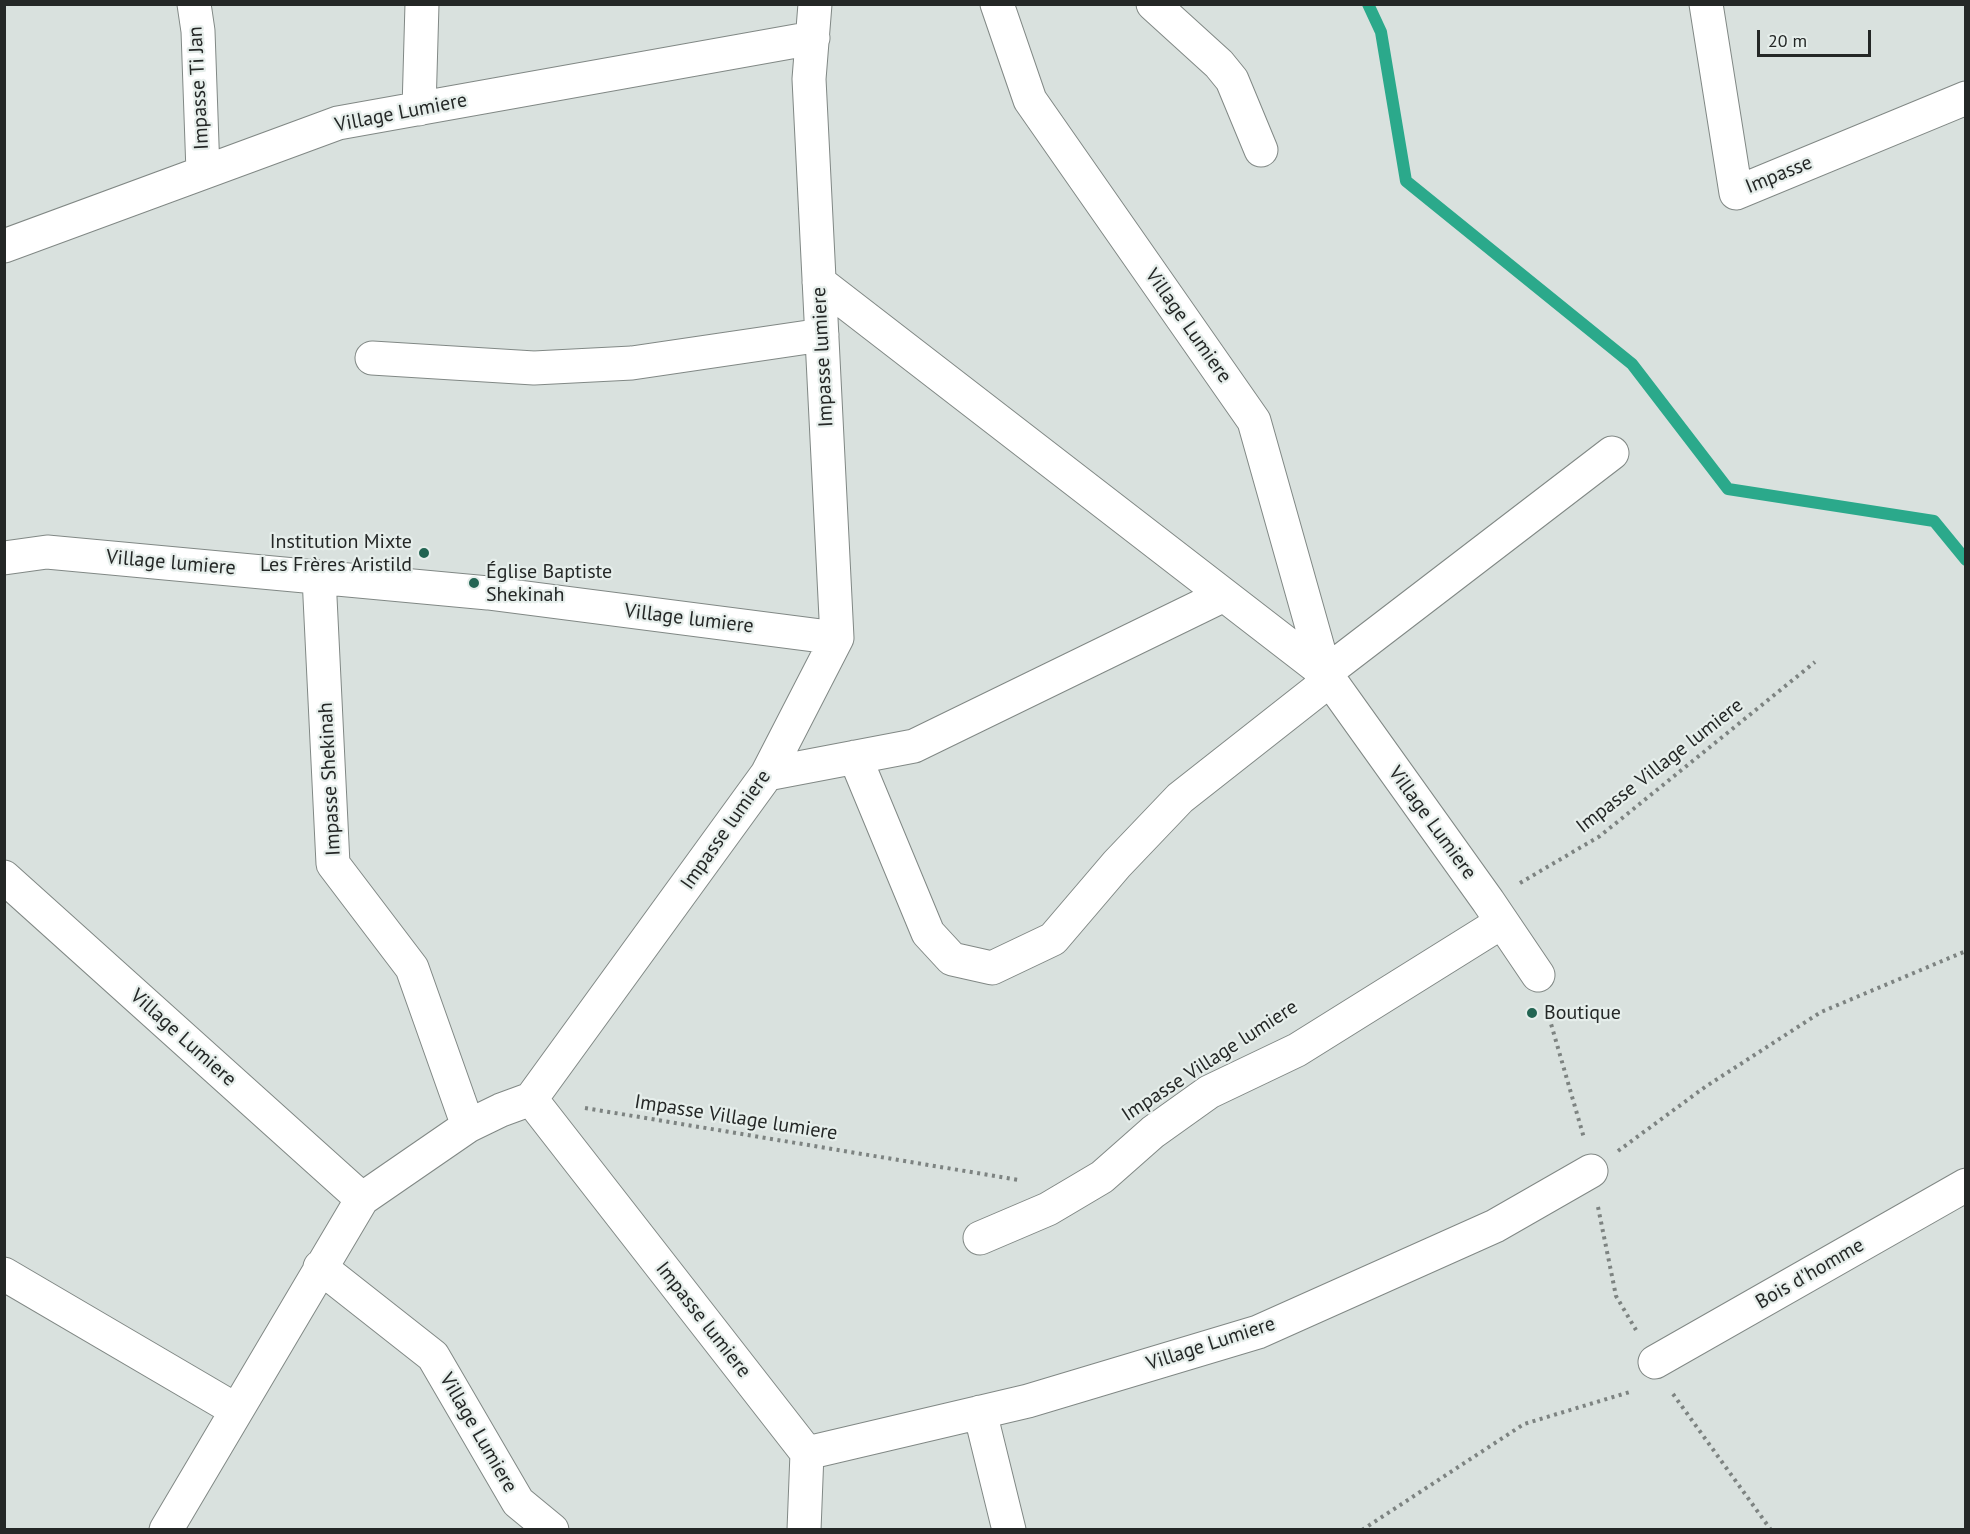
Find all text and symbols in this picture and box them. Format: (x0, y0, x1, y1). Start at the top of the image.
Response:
scale bar (1760, 18, 1874, 56)
street label: Impasse Ti Jan (184, 26, 214, 150)
text: 20 m (1768, 29, 1807, 52)
street label: Village Lumiere (333, 88, 469, 138)
street label: Impasse (1742, 151, 1816, 199)
street label: Village Lumiere (1140, 264, 1236, 388)
street label: Impasse lumiere (807, 286, 839, 428)
place label: Institution Mixte Les Frères Aristild (260, 530, 412, 577)
street label: Village lumiere (105, 545, 237, 581)
marker: Institution Mixte Les Frères Aristild (417, 546, 431, 560)
place label: Église Baptiste Shekinah (486, 560, 612, 607)
marker: Église Baptiste Shekinah (467, 576, 481, 590)
street label: Village lumiere (623, 599, 755, 639)
street label: Impasse Village lumiere (1572, 693, 1748, 839)
street label: Impasse Shekinah (314, 702, 346, 856)
street label: Village Lumiere (1383, 762, 1481, 884)
street label: Impasse lumiere (676, 766, 776, 894)
street label: Village Lumiere (125, 984, 241, 1092)
street label: Impasse Village lumiere (1117, 995, 1303, 1127)
place label: Boutique (1544, 1001, 1621, 1025)
marker: Boutique (1525, 1006, 1539, 1020)
street label: Impasse Village lumiere (633, 1090, 839, 1146)
street label: Bois d'homme (1752, 1233, 1868, 1315)
street label: Impasse lumiere (650, 1257, 756, 1383)
street label: Village Lumiere (1144, 1312, 1278, 1376)
street label: Village Lumiere (434, 1369, 522, 1497)

